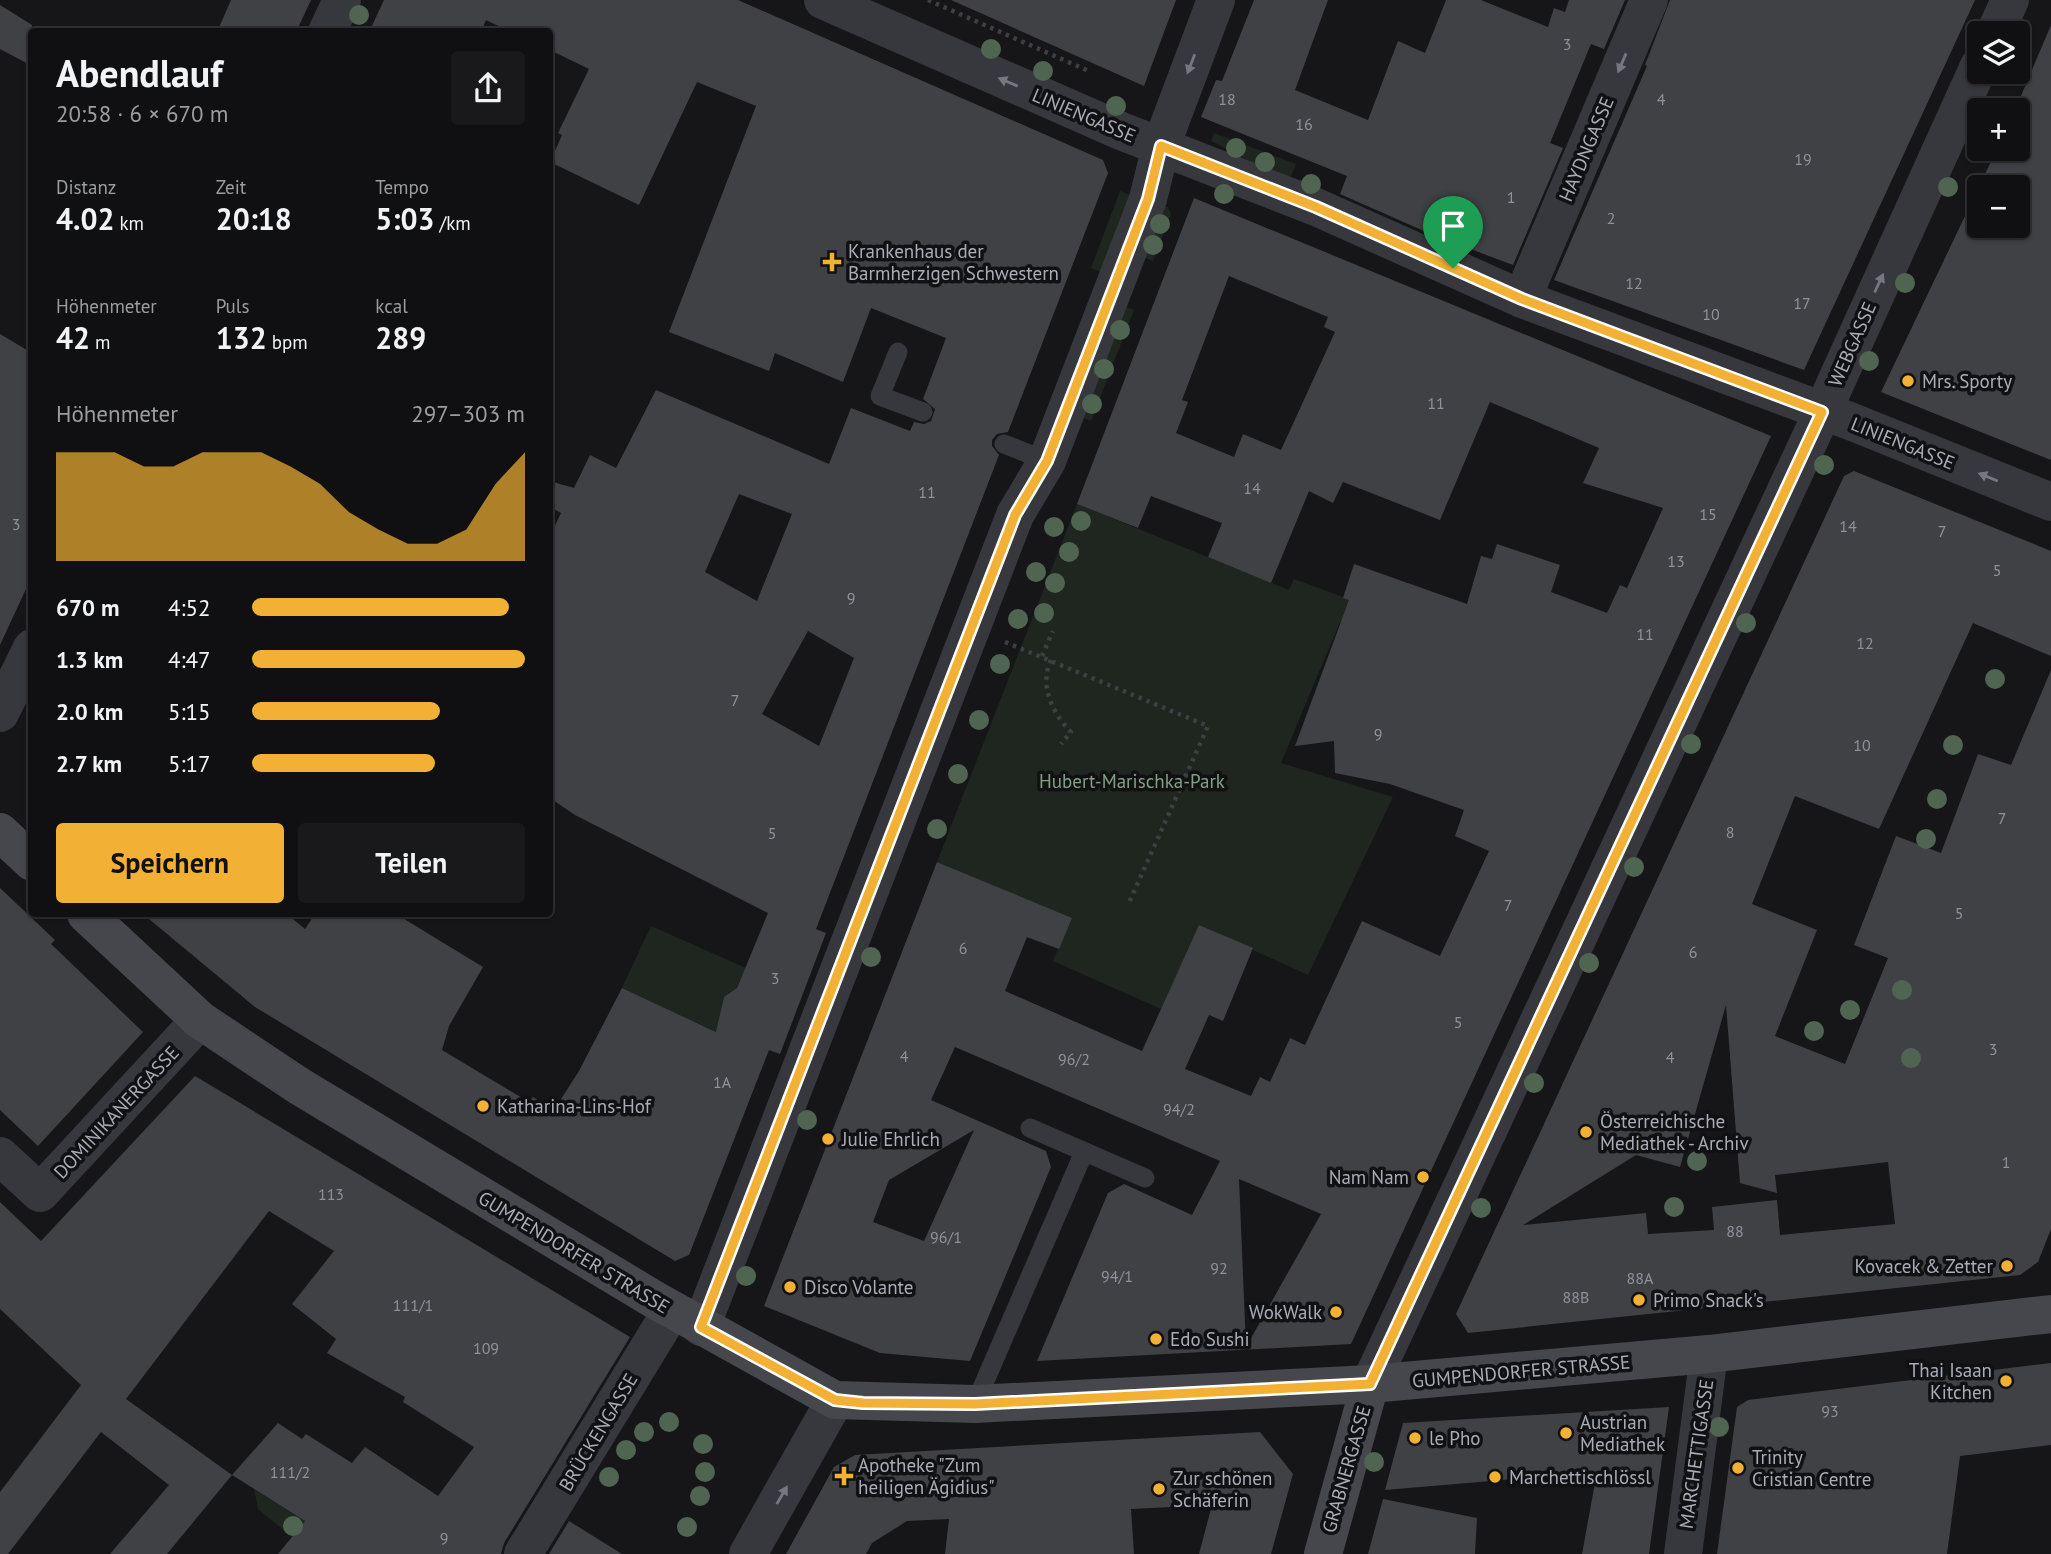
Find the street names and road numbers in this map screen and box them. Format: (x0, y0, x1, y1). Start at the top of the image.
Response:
street label: LINIENGASSE (1029, 83, 1139, 147)
street label: HAYDNGASSE (1553, 93, 1619, 205)
street label: WEBGASSE (1823, 298, 1881, 390)
street label: LINIENGASSE (1848, 411, 1958, 475)
street label: DOMINIKANERGASSE (48, 1041, 184, 1183)
street label: GUMPENDORFER STRASSE (474, 1185, 674, 1319)
street label: GUMPENDORFER STRASSE (1411, 1350, 1631, 1392)
street label: BRÜCKENGASSE (553, 1369, 643, 1495)
street label: MARCHETTIGASSE (1674, 1378, 1718, 1530)
street label: GRABNERGASSE (1316, 1403, 1376, 1535)

